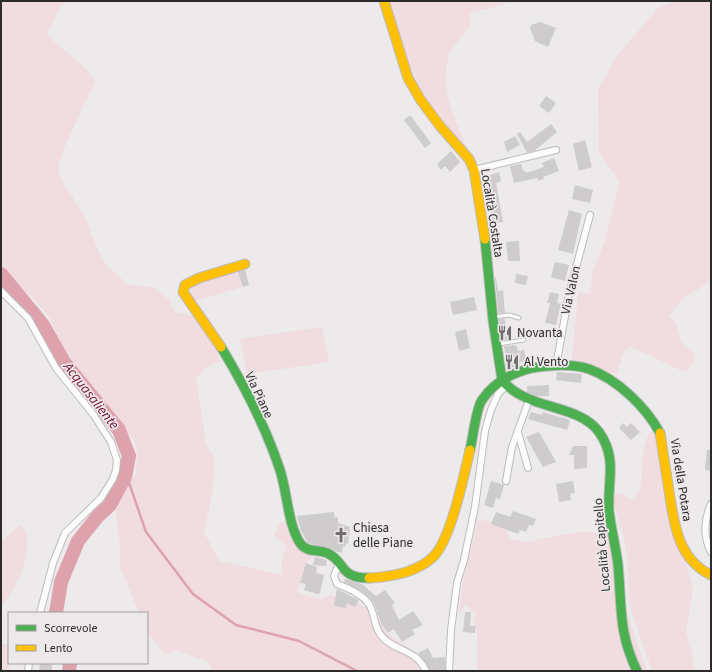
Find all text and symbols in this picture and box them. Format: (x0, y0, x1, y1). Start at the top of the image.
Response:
street label: Località Costalta (476, 167, 508, 259)
street label: Via Valon (557, 264, 585, 316)
restaurant icon: Novanta (496, 324, 514, 342)
place label: Novanta (517, 324, 563, 342)
restaurant icon: Al Vento (503, 353, 521, 371)
place label: Al Vento (524, 353, 568, 371)
water label: Acquasaliente (58, 357, 124, 434)
street label: Via Piane (240, 369, 278, 421)
street label: Via della Potara (666, 437, 696, 523)
street label: Località Capitello (589, 497, 615, 593)
place label: Chiesa delle Piane (353, 519, 413, 552)
church icon: Chiesa delle Piane (332, 526, 350, 544)
legend (8, 612, 148, 664)
text: Scorrevole (44, 620, 97, 637)
text: Lento (44, 640, 73, 657)

